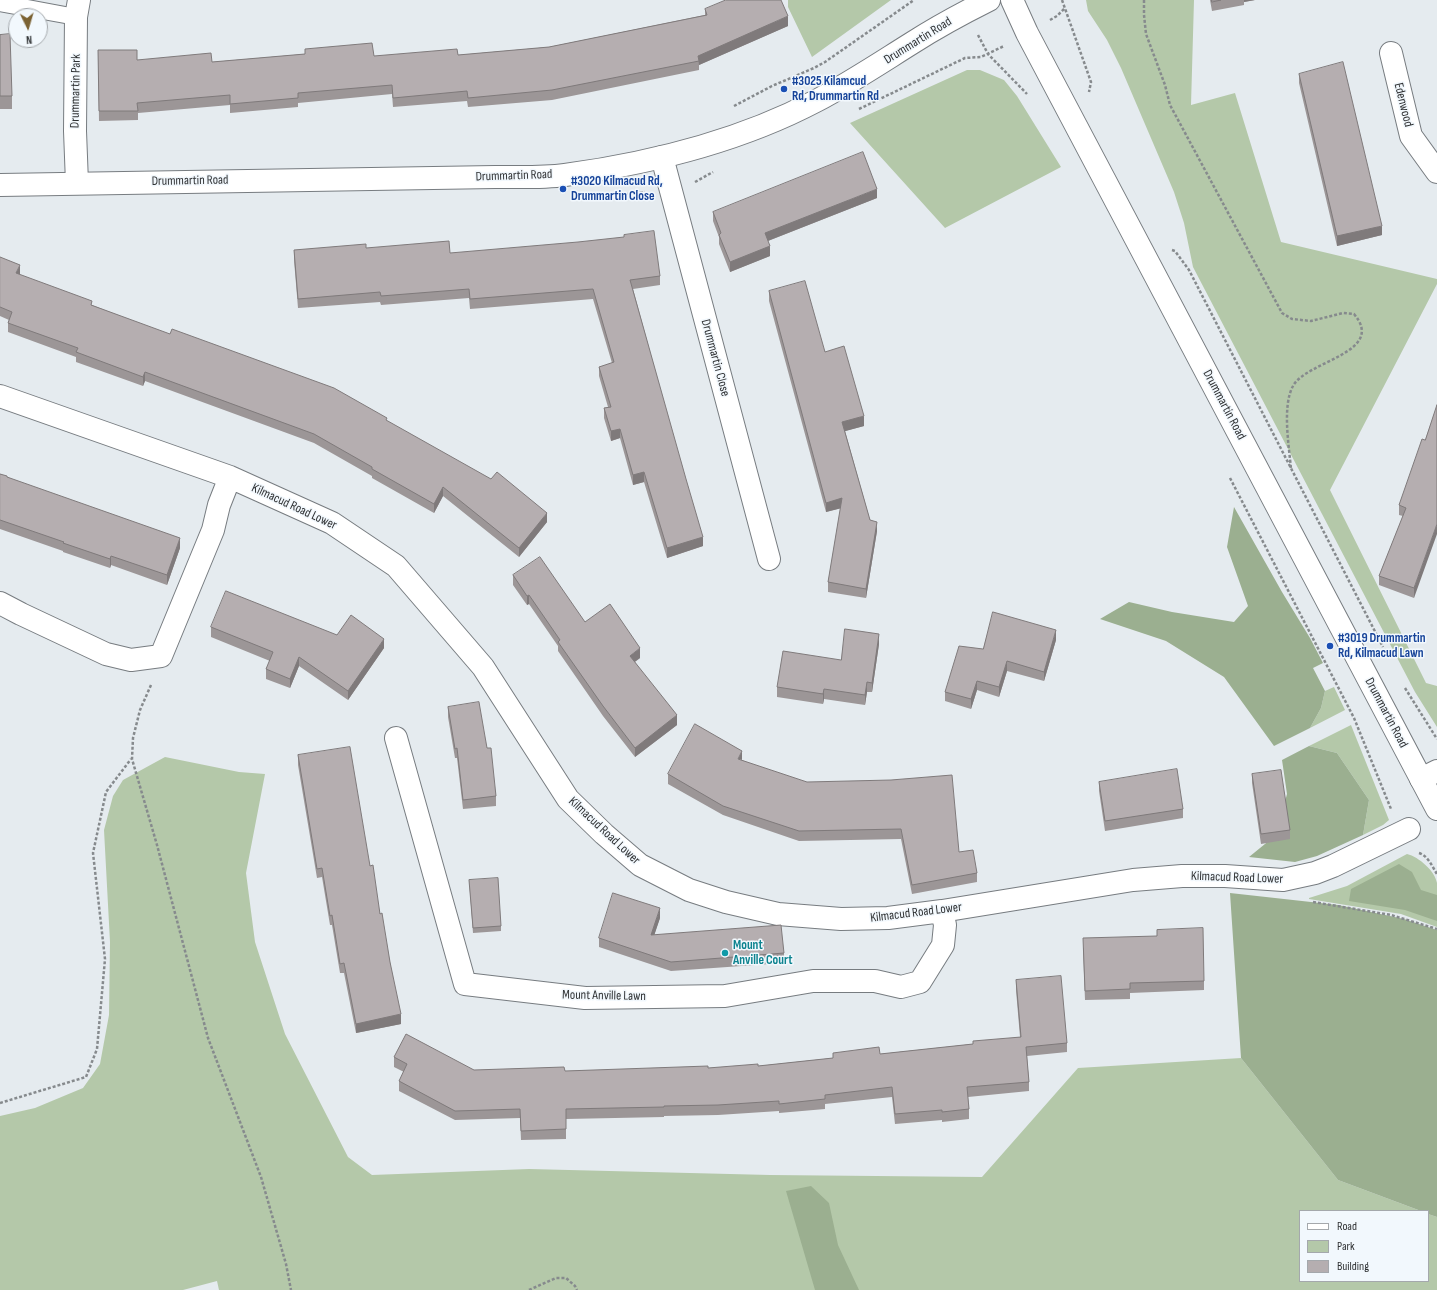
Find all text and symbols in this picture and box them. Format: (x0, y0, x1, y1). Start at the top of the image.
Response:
north arrow (8, 8, 48, 48)
street label: Drummartin Road (881, 14, 955, 68)
text: N (26, 33, 32, 46)
street label: Drummartin Park (68, 54, 84, 128)
place label: #3025 Kilamcud Rd, Drummartin Rd (792, 74, 879, 105)
street label: Edenwood (1390, 81, 1416, 129)
marker: #3025 Kilamcud Rd, Drummartin Rd (779, 84, 789, 94)
street label: Drummartin Road (475, 167, 553, 185)
street label: Drummartin Road (151, 173, 229, 189)
place label: #3020 Kilmacud Rd, Drummartin Close (571, 174, 663, 205)
marker: #3020 Kilmacud Rd, Drummartin Close (558, 184, 568, 194)
street label: Drummartin Close (697, 318, 733, 398)
street label: Drummartin Road (1199, 367, 1249, 443)
street label: Kilmacud Road Lower (249, 480, 339, 534)
place label: #3019 Drummartin Rd, Kilmacud Lawn (1338, 631, 1426, 662)
marker: #3019 Drummartin Rd, Kilmacud Lawn (1325, 641, 1335, 651)
street label: Drummartin Road (1361, 675, 1411, 751)
street label: Kilmacud Road Lower (565, 794, 643, 868)
street label: Kilmacud Road Lower (1191, 869, 1283, 887)
street label: Kilmacud Road Lower (869, 900, 963, 926)
place label: Mount Anville Court (733, 938, 792, 969)
marker: Mount Anville Court (720, 948, 730, 958)
street label: Mount Anville Lawn (562, 987, 646, 1005)
legend (1299, 1210, 1429, 1282)
text: Road (1337, 1219, 1357, 1234)
text: Park (1337, 1239, 1355, 1254)
text: Building (1337, 1259, 1369, 1274)

